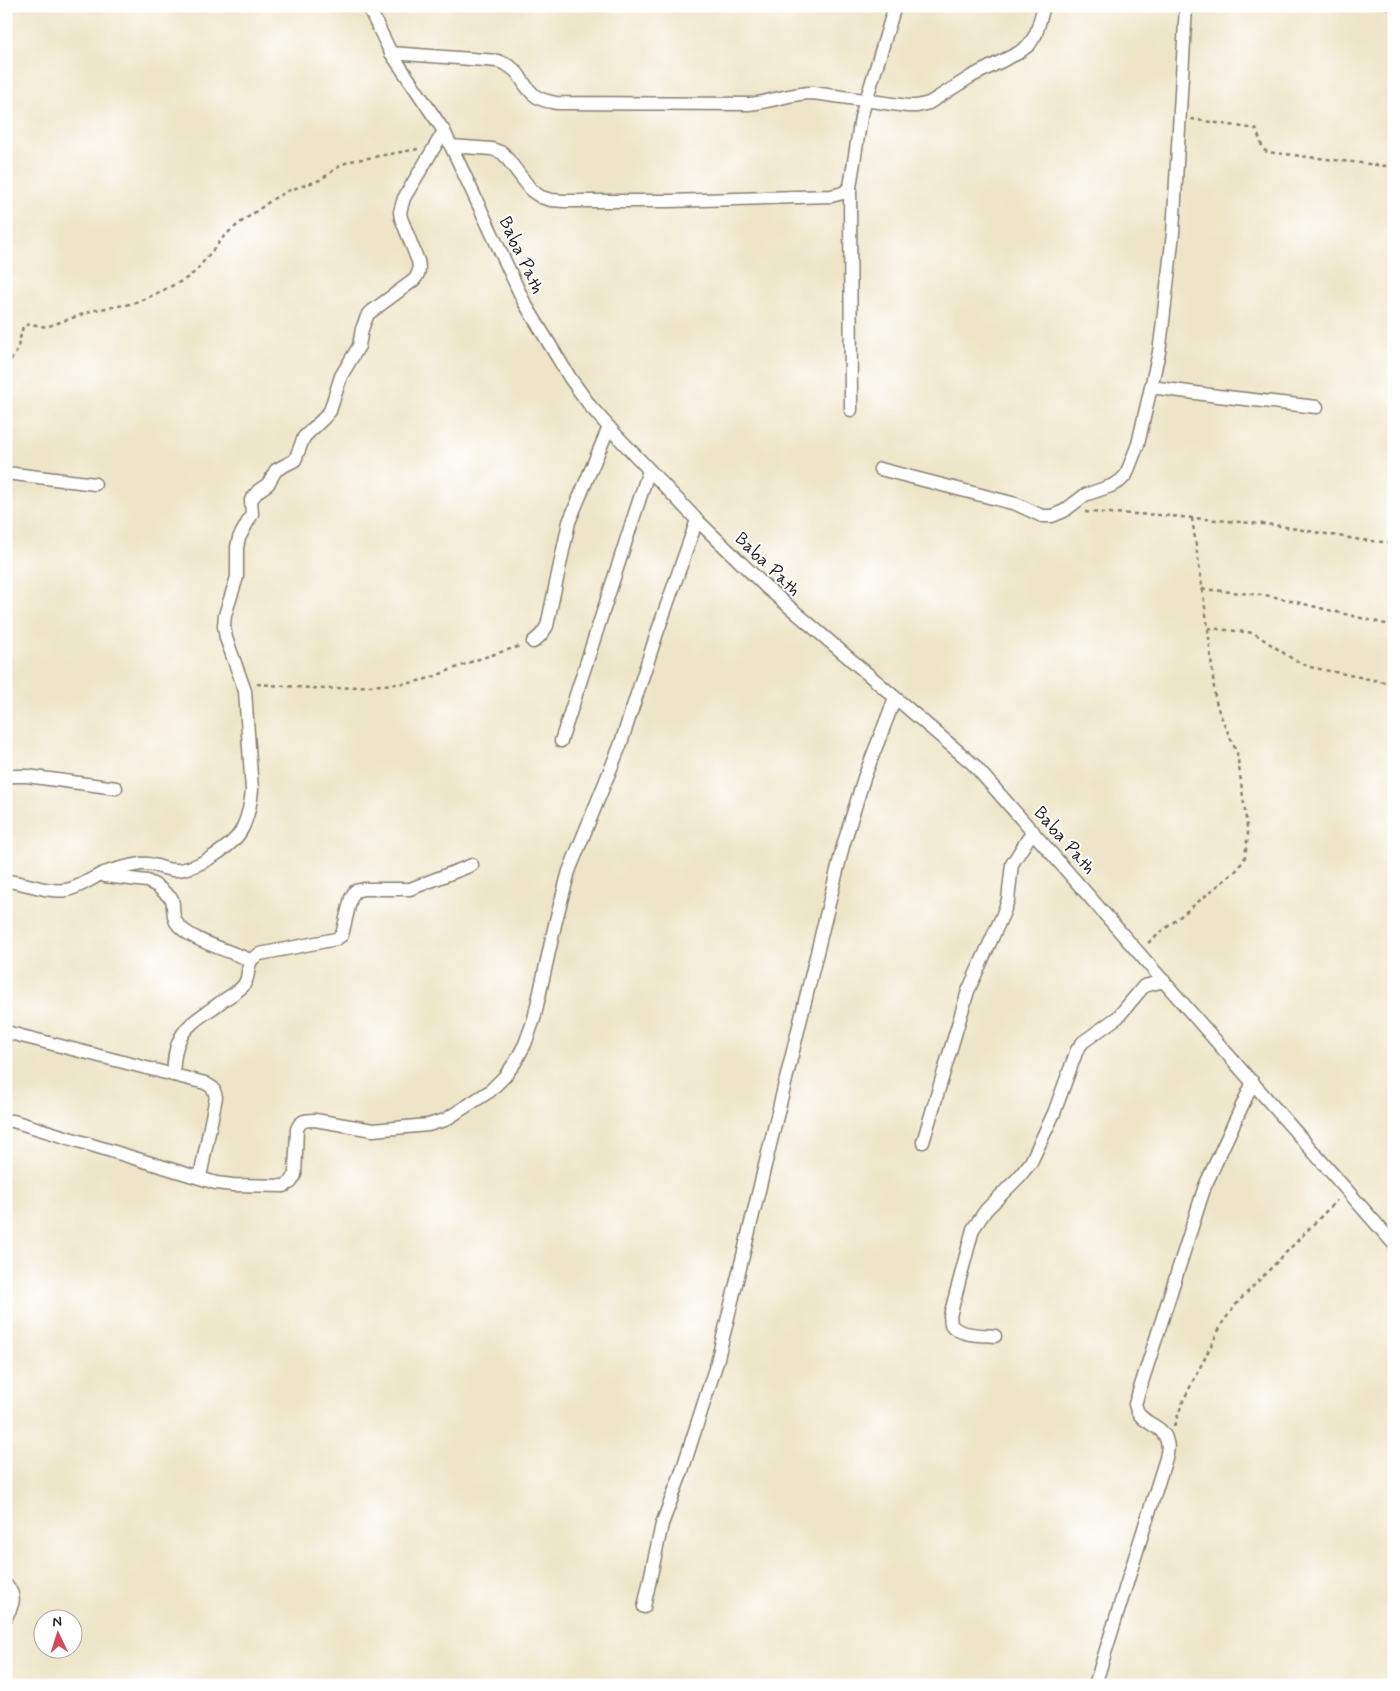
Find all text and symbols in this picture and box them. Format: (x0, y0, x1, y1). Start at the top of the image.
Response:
street label: Baba Path (493, 213, 549, 298)
street label: Baba Path (729, 527, 805, 602)
street label: Baba Path (1028, 802, 1100, 880)
north arrow (32, 1608, 82, 1658)
text: N (52, 1613, 62, 1631)

